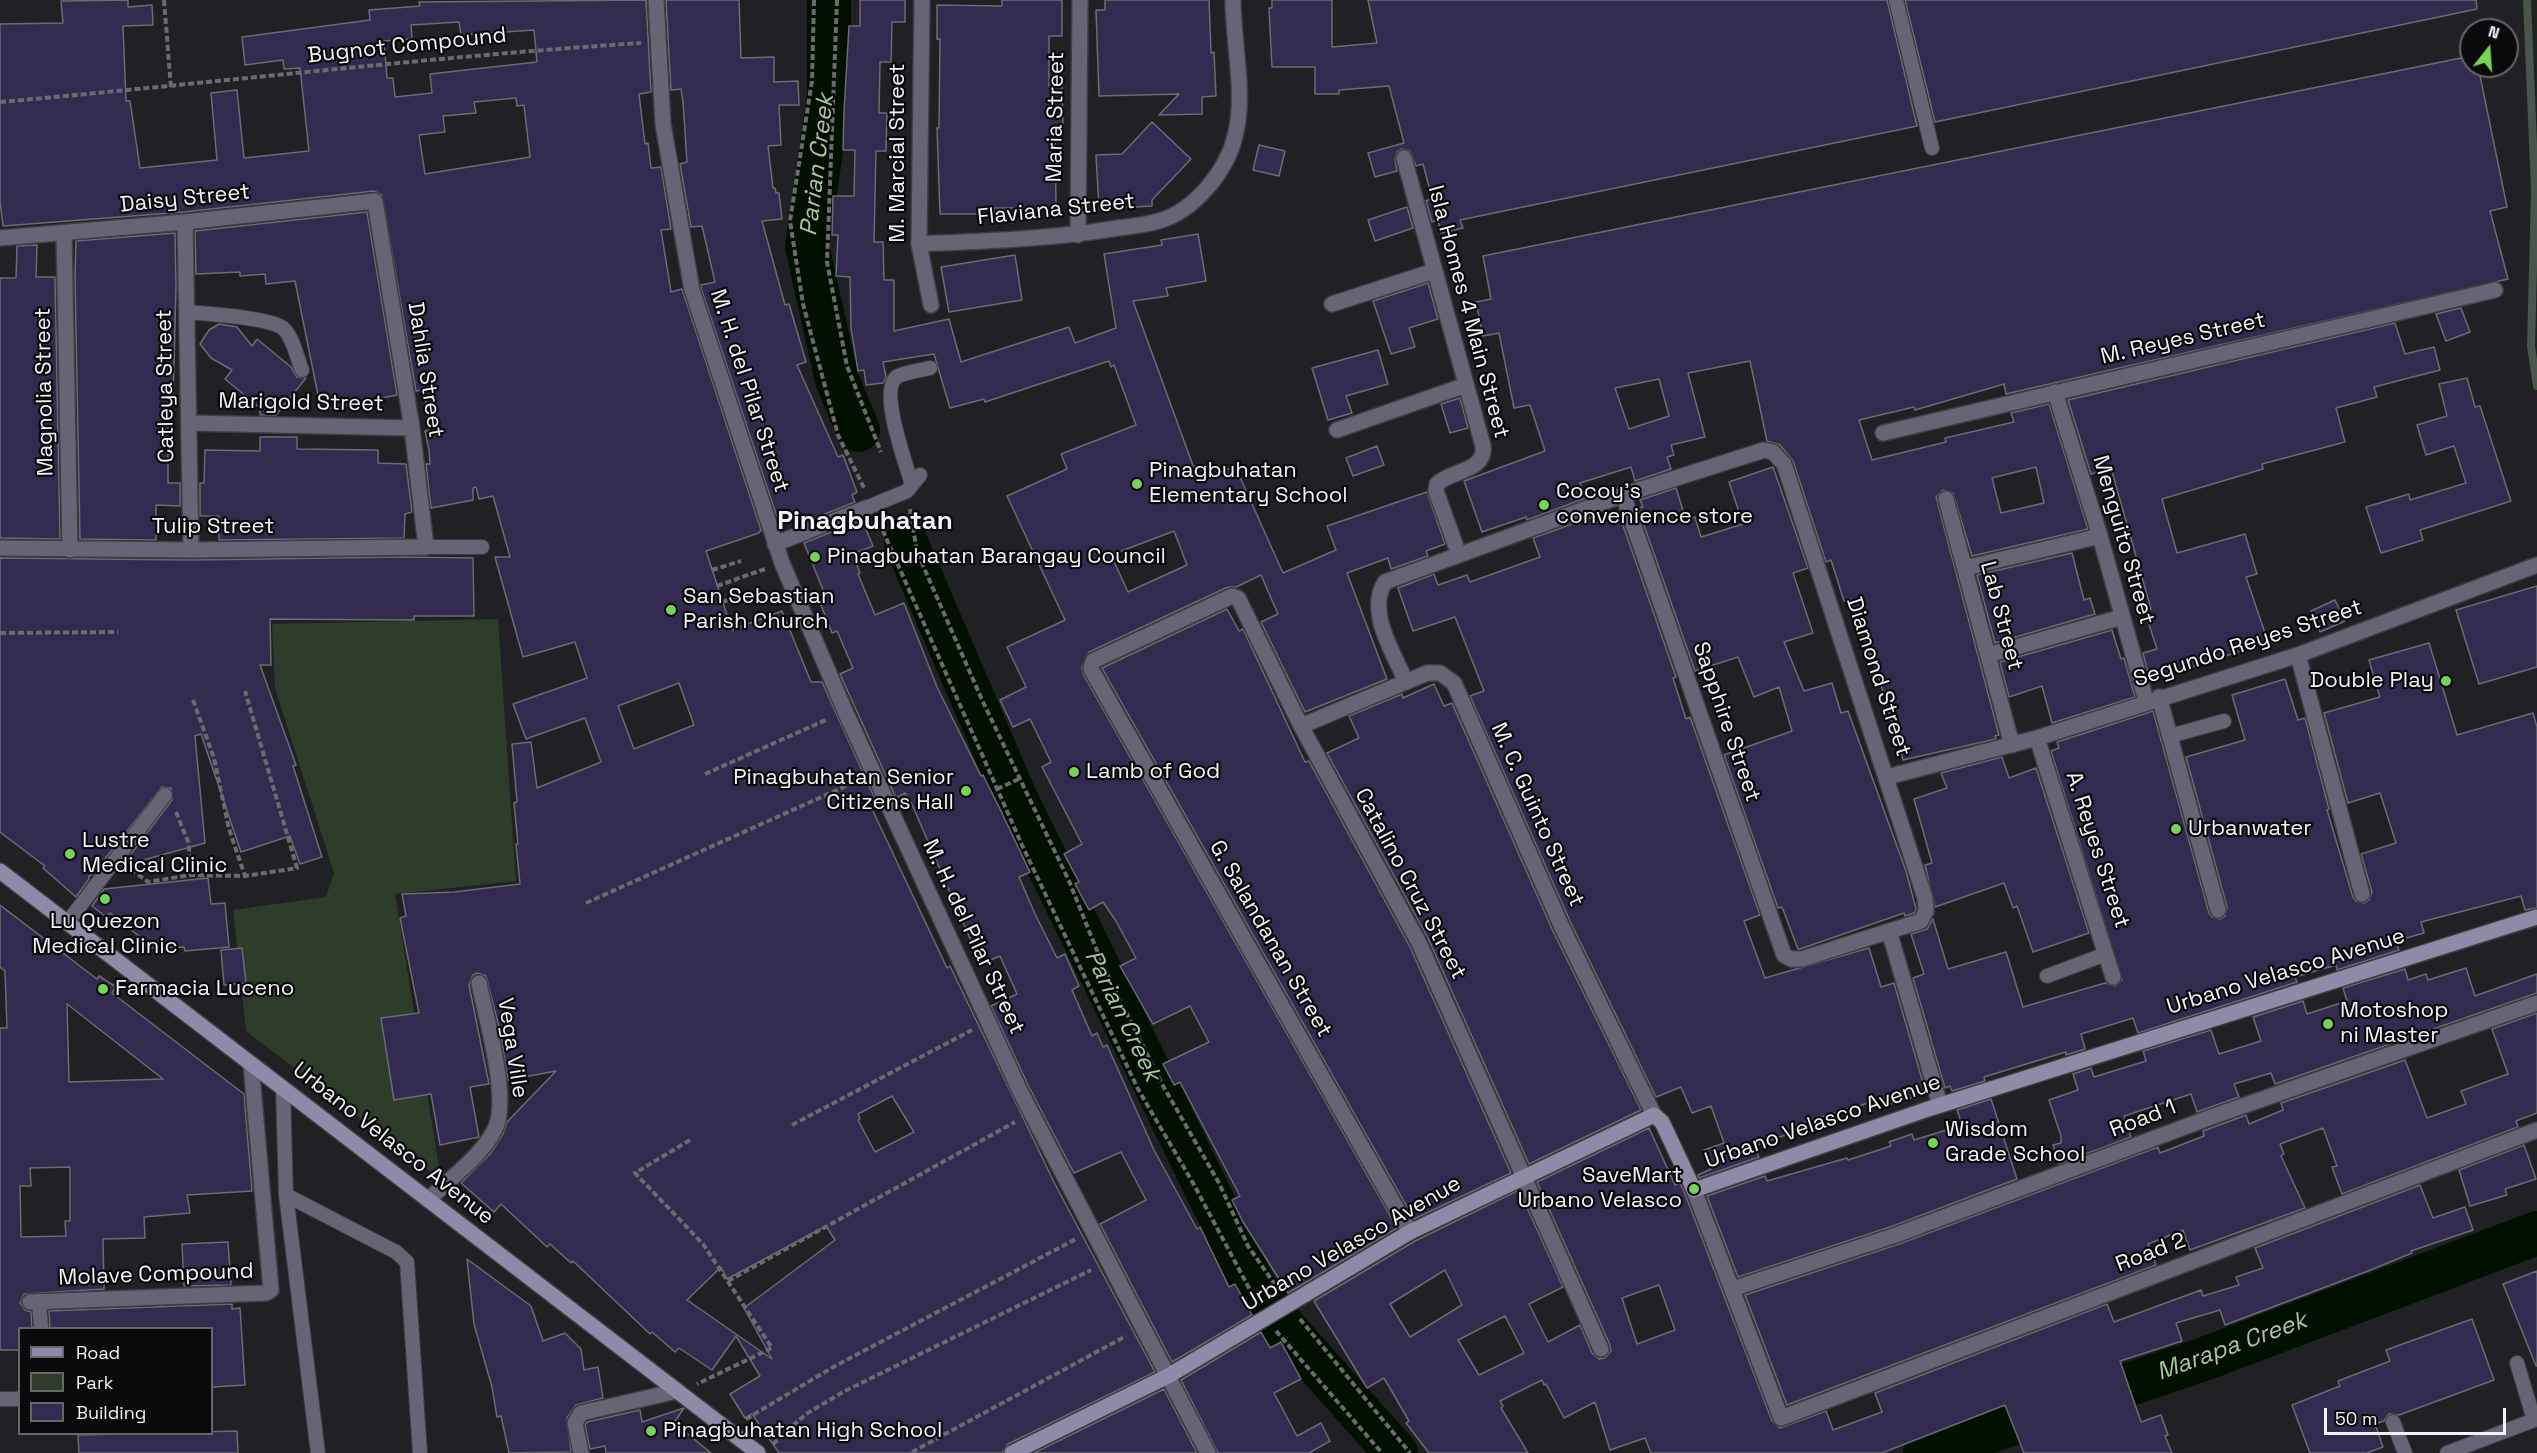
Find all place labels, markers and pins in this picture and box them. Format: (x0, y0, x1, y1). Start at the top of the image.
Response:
place label: Pinagbuhatan Elementary School (1149, 458, 1348, 510)
marker: Pinagbuhatan Elementary School (1130, 477, 1144, 491)
place label: Cocoy's convenience store (1556, 479, 1753, 530)
marker: Cocoy's convenience store (1537, 498, 1551, 512)
place label: Pinagbuhatan Barangay Council (827, 544, 1166, 570)
marker: Pinagbuhatan Barangay Council (808, 550, 822, 564)
place label: San Sebastian Parish Church (683, 584, 835, 636)
marker: San Sebastian Parish Church (664, 603, 678, 617)
place label: Double Play (2310, 668, 2434, 694)
marker: Double Play (2439, 674, 2453, 688)
place label: Lamb of God (1086, 759, 1220, 785)
place label: Pinagbuhatan Senior Citizens Hall (733, 765, 954, 816)
marker: Lamb of God (1067, 765, 1081, 779)
marker: Pinagbuhatan Senior Citizens Hall (959, 784, 973, 798)
place label: Urbanwater (2188, 816, 2312, 842)
marker: Urbanwater (2169, 822, 2183, 836)
place label: Lustre Medical Clinic (82, 828, 227, 879)
marker: Lustre Medical Clinic (63, 847, 77, 861)
marker: Lu Quezon Medical Clinic (98, 892, 112, 906)
place label: Lu Quezon Medical Clinic (32, 909, 178, 960)
place label: Farmacia Luceno (115, 976, 294, 1002)
marker: Farmacia Luceno (96, 982, 110, 996)
place label: Motoshop ni Master (2340, 998, 2448, 1050)
marker: Motoshop ni Master (2321, 1017, 2335, 1031)
place label: Wisdom Grade School (1945, 1117, 2085, 1168)
marker: Wisdom Grade School (1926, 1136, 1940, 1150)
place label: SaveMart Urbano Velasco (1517, 1163, 1682, 1214)
marker: SaveMart Urbano Velasco (1687, 1182, 1701, 1196)
place label: Pinagbuhatan High School (663, 1418, 942, 1444)
marker: Pinagbuhatan High School (644, 1424, 658, 1438)

